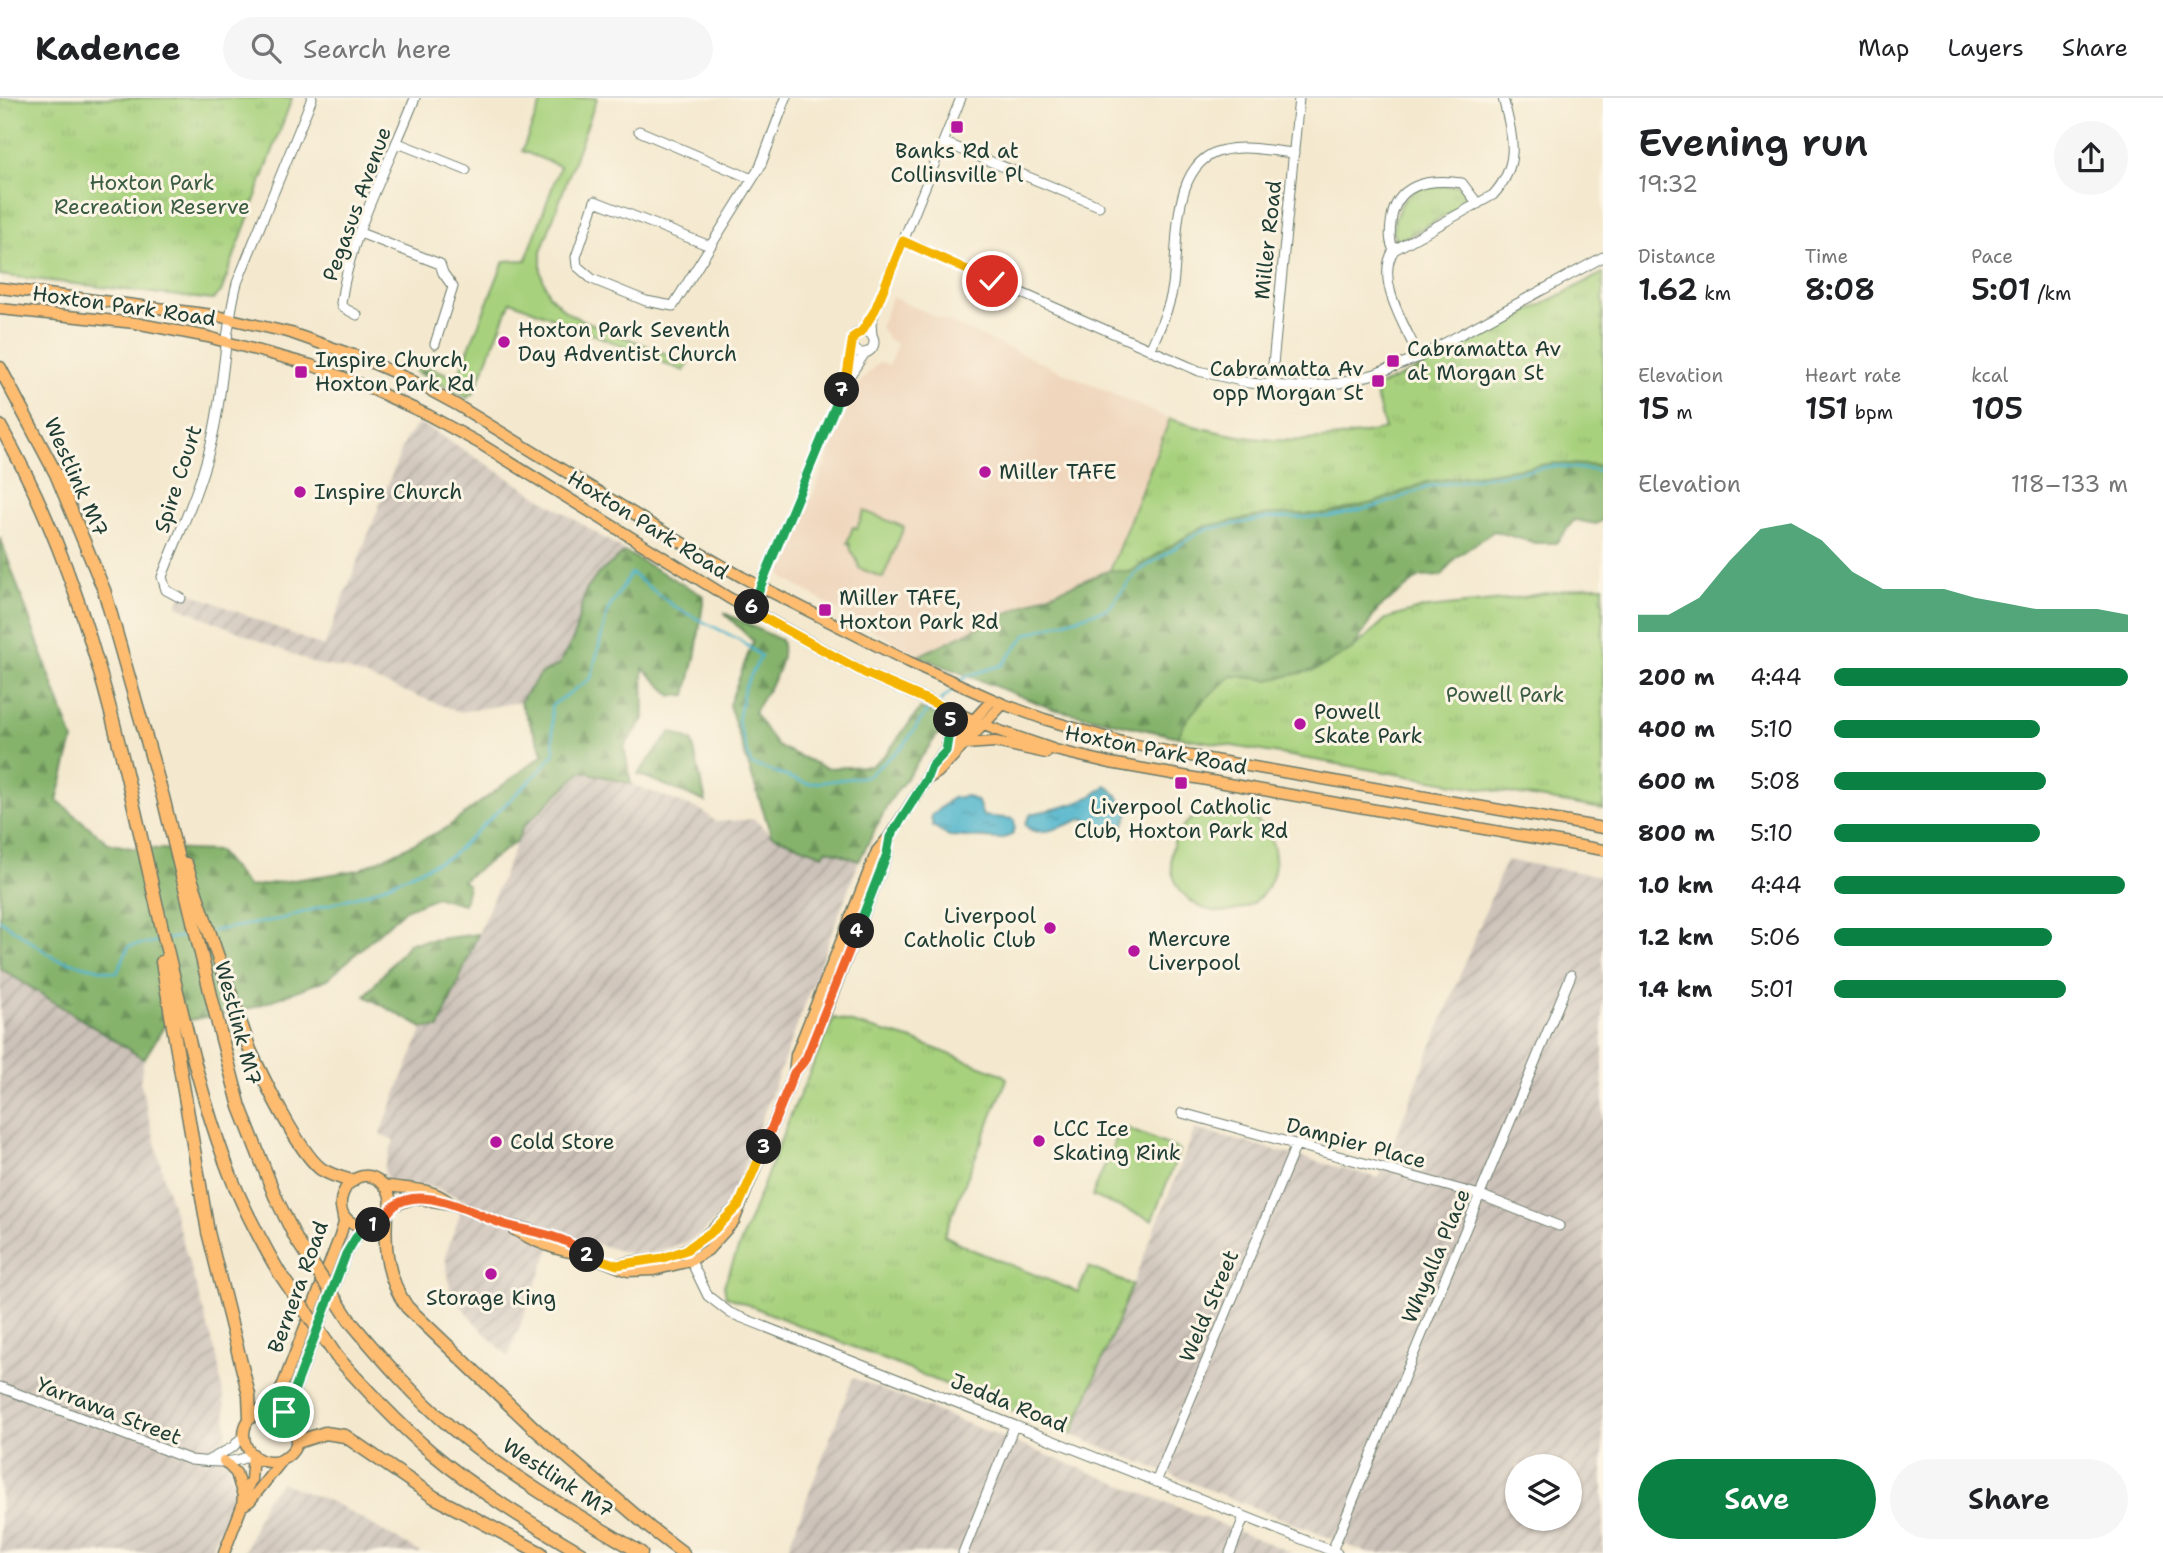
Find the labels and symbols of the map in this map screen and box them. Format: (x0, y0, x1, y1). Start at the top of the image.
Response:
marker: Banks Rd at Collinsville Pl (949, 119, 965, 135)
street label: Pegasus Avenue (316, 123, 398, 285)
place label: Banks Rd at Collinsville Pl (891, 137, 1024, 189)
park label: Hoxton Park Recreation Reserve (54, 169, 250, 221)
street label: Miller Road (1248, 179, 1288, 301)
pin (962, 251, 1022, 311)
street label: Hoxton Park Road (30, 279, 218, 333)
place label: Hoxton Park Seventh Day Adventist Church (518, 316, 737, 368)
marker: Hoxton Park Seventh Day Adventist Church (496, 334, 512, 350)
place label: Cabramatta Av at Morgan St (1407, 335, 1562, 387)
place label: Inspire Church, Hoxton Park Rd (315, 346, 475, 398)
marker: Cabramatta Av at Morgan St (1385, 353, 1401, 369)
place label: Cabramatta Av opp Morgan St (1210, 355, 1364, 407)
marker: Inspire Church, Hoxton Park Rd (293, 364, 309, 380)
pin: 7 (824, 372, 860, 408)
marker: Cabramatta Av opp Morgan St (1370, 373, 1386, 389)
street label: Westlink M7 (37, 413, 115, 541)
street label: Spire Court (147, 422, 209, 536)
place label: Miller TAFE (999, 458, 1117, 486)
street label: Hoxton Park Road (562, 464, 734, 586)
marker: Miller TAFE (977, 464, 993, 480)
place label: Inspire Church (314, 478, 462, 506)
marker: Inspire Church (292, 484, 308, 500)
place label: Miller TAFE, Hoxton Park Rd (839, 584, 999, 636)
pin: 6 (734, 589, 770, 624)
marker: Miller TAFE, Hoxton Park Rd (817, 602, 833, 618)
park label: Powell Park (1446, 681, 1564, 709)
place label: Powell Skate Park (1314, 698, 1423, 750)
pin: 5 (934, 702, 968, 738)
marker: Powell Skate Park (1292, 716, 1308, 732)
street label: Hoxton Park Road (1062, 719, 1250, 781)
marker: Liverpool Catholic Club, Hoxton Park Rd (1173, 775, 1189, 791)
place label: Liverpool Catholic Club, Hoxton Park Rd (1074, 793, 1288, 845)
place label: Liverpool Catholic Club (904, 902, 1037, 954)
pin: 4 (840, 914, 874, 948)
marker: Liverpool Catholic Club (1042, 920, 1058, 936)
place label: Mercure Liverpool (1148, 925, 1241, 977)
marker: Mercure Liverpool (1126, 943, 1142, 959)
street label: Westlink M7 (208, 958, 268, 1088)
street label: Dampier Place (1283, 1111, 1429, 1175)
place label: LCC Ice Skating Rink (1053, 1115, 1181, 1167)
place label: Cold Store (510, 1128, 615, 1156)
pin: 3 (746, 1130, 782, 1164)
marker: LCC Ice Skating Rink (1031, 1133, 1047, 1149)
marker: Cold Store (488, 1134, 504, 1150)
street label: Whyalla Place (1395, 1184, 1477, 1328)
pin: 1 (356, 1208, 390, 1242)
street label: Bernera Road (261, 1217, 335, 1357)
pin: 2 (570, 1238, 604, 1272)
street label: Weld Street (1173, 1246, 1245, 1366)
marker: Storage King (483, 1266, 499, 1282)
place label: Storage King (426, 1284, 556, 1312)
street label: Jedda Road (946, 1367, 1072, 1439)
street label: Yarrawa Street (32, 1370, 186, 1452)
pin (254, 1382, 314, 1442)
street label: Westlink M7 (497, 1432, 619, 1524)

